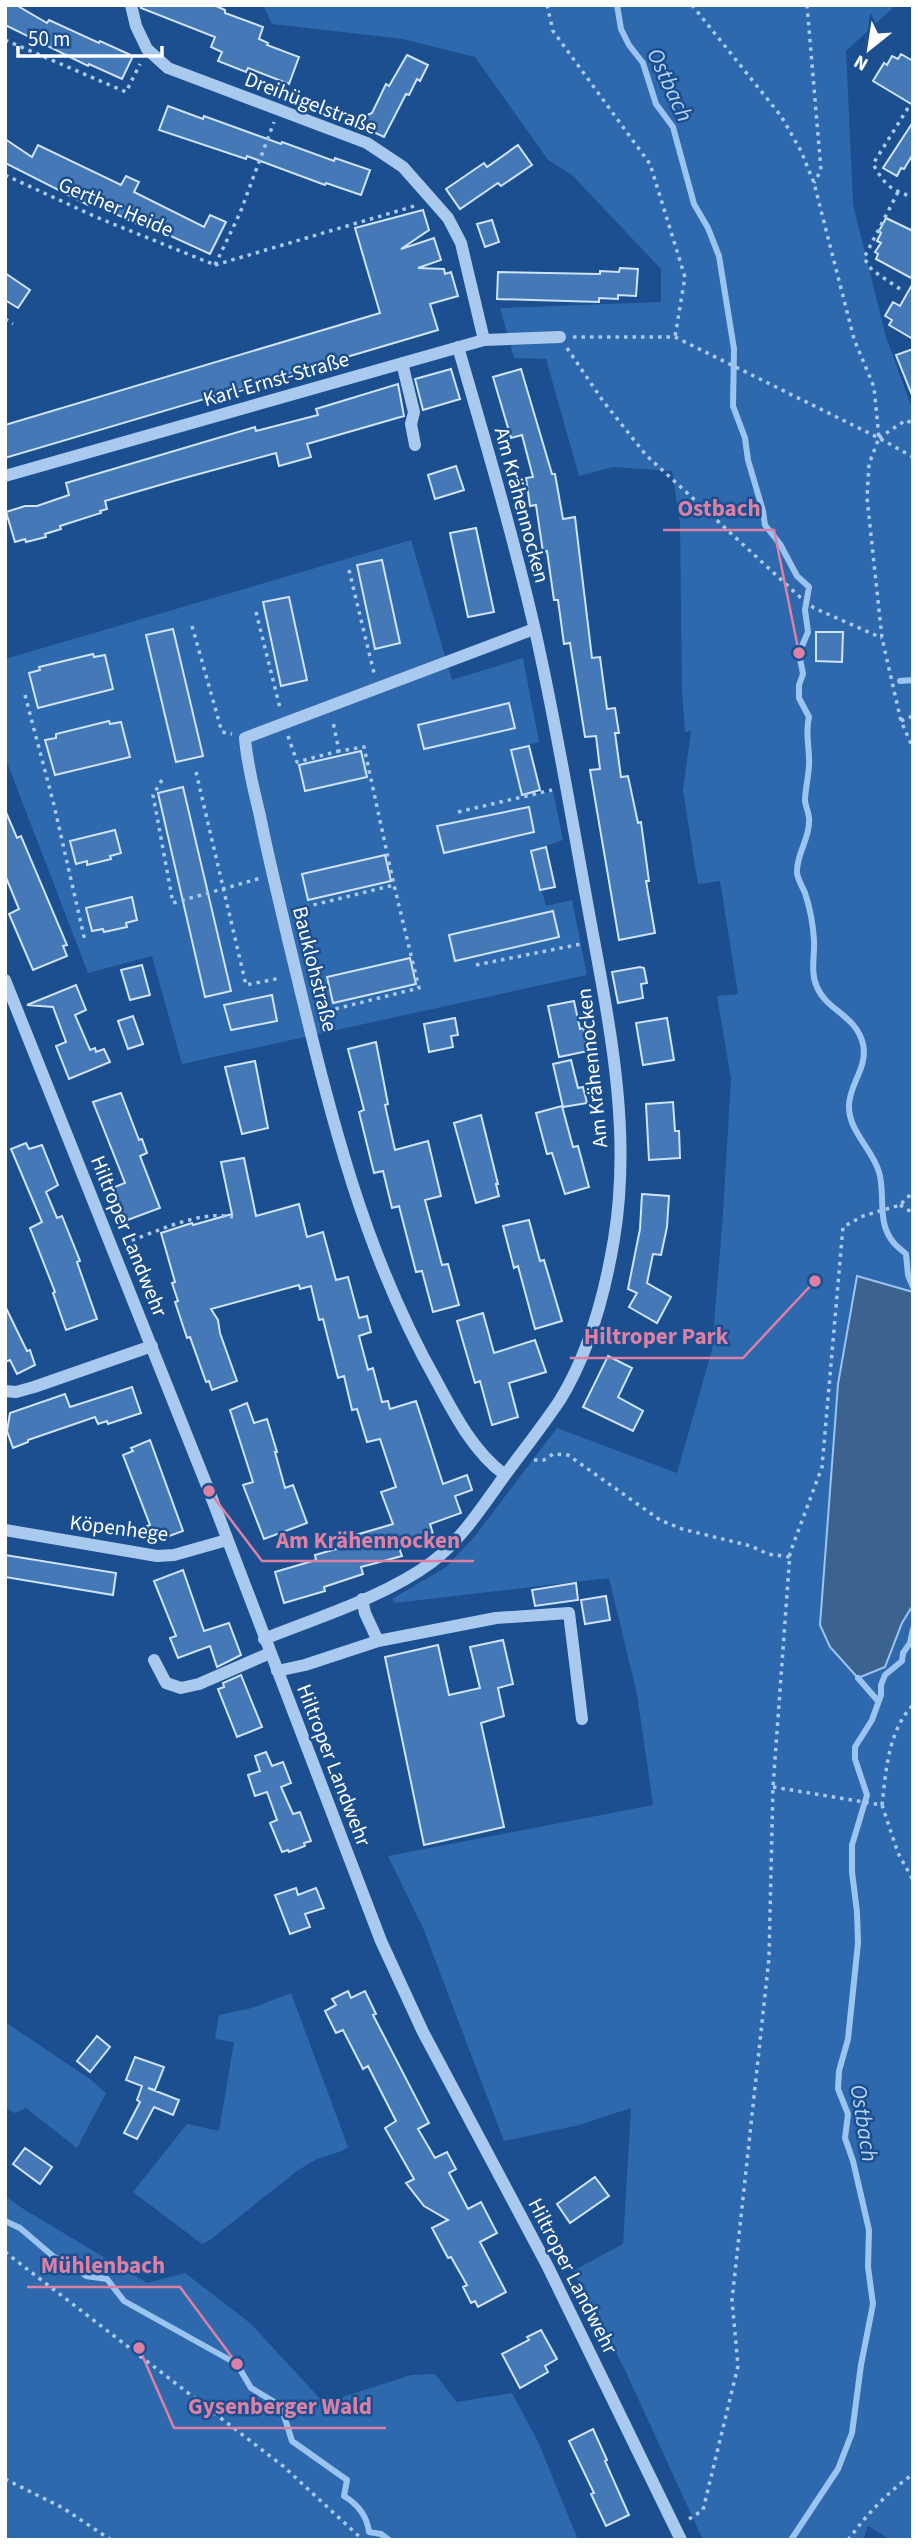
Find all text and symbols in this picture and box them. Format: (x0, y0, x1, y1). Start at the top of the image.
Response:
scale bar (18, 14, 161, 58)
north arrow (834, 14, 904, 84)
text: 50 m (28, 24, 70, 54)
water label: Ostbach (639, 43, 701, 127)
text: N (849, 48, 873, 77)
street label: Dreihügelstraße (240, 64, 382, 142)
street label: Gerther Heide (54, 169, 178, 245)
street label: Karl-Ernst-Straße (200, 344, 352, 414)
street label: Am Krähennocken (487, 424, 557, 586)
callout: Ostbach (663, 486, 774, 530)
text: Ostbach (677, 492, 761, 525)
street label: Bauklohstraße (285, 903, 345, 1035)
street label: Am Krähennocken (569, 987, 615, 1149)
street label: Hiltroper Landwehr (83, 1151, 175, 1322)
callout: Hiltroper Park (570, 1314, 743, 1358)
text: Hiltroper Park (584, 1320, 729, 1353)
street label: Köpenhege (68, 1507, 170, 1549)
callout: Am Krähennocken (262, 1517, 474, 1561)
text: Am Krähennocken (275, 1524, 460, 1557)
street label: Hiltroper Landwehr (289, 1680, 379, 1851)
water label: Ostbach (842, 2082, 886, 2164)
street label: Hiltroper Landwehr (521, 2193, 626, 2360)
callout: Mühlenbach (27, 2243, 180, 2287)
text: Mühlenbach (41, 2249, 165, 2282)
callout: Gysenberger Wald (174, 2384, 386, 2428)
text: Gysenberger Wald (188, 2390, 372, 2423)

